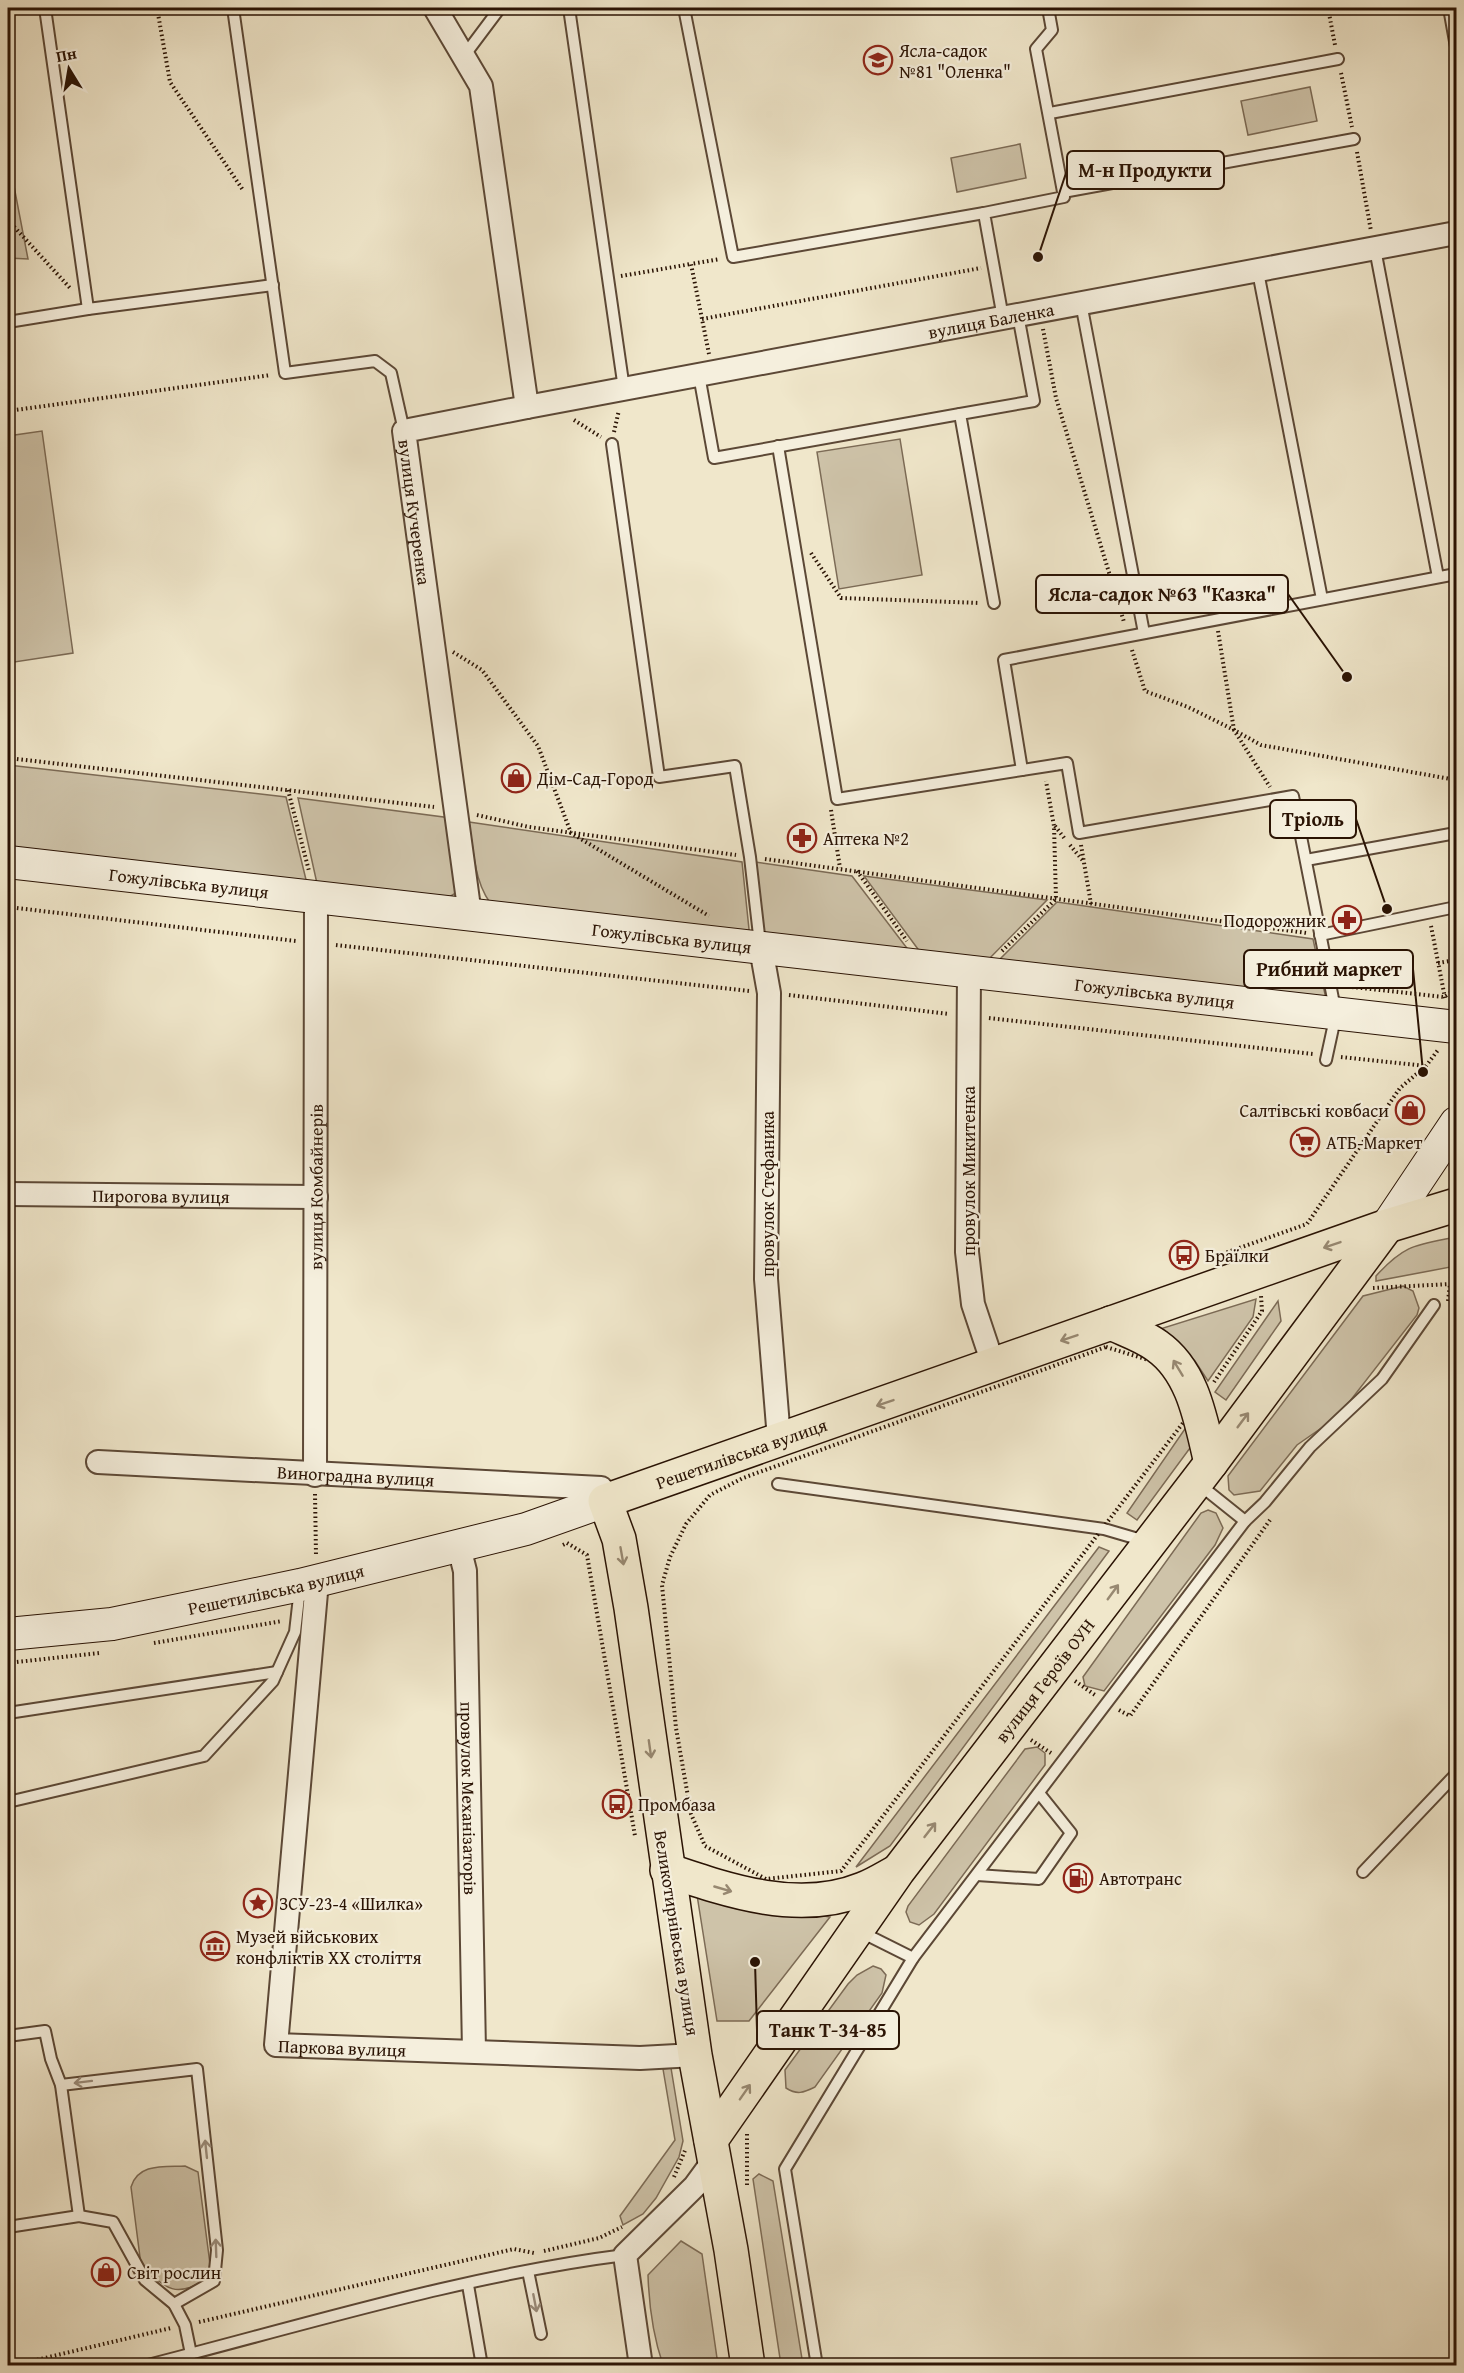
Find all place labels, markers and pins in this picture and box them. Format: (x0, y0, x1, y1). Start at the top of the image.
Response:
place label: Ясла-садок №81 "Оленка" (898, 37, 1011, 85)
school or university icon: Ясла-садок №81 "Оленка" (862, 44, 894, 76)
callout: М-н Продукти (1067, 151, 1224, 189)
callout: Ясла-садок №63 "Казка" (1036, 575, 1288, 613)
shop icon: Дім-Сад-Город (500, 762, 532, 794)
place label: Дім-Сад-Город (536, 765, 654, 792)
callout: Тріоль (1270, 800, 1356, 838)
pharmacy icon: Аптека №2 (786, 822, 818, 854)
place label: Аптека №2 (823, 825, 909, 852)
pharmacy icon: Подорожник (1331, 904, 1363, 936)
place label: Подорожник (1224, 907, 1327, 934)
callout: Рибний маркет (1244, 950, 1413, 988)
shop icon: Салтівські ковбаси (1394, 1094, 1426, 1126)
place label: Салтівські ковбаси (1239, 1097, 1389, 1124)
supermarket icon: АТБ-Маркет (1289, 1126, 1321, 1158)
place label: АТБ-Маркет (1326, 1129, 1423, 1156)
bus stop icon: Браїлки (1168, 1239, 1200, 1271)
place label: Браїлки (1205, 1242, 1269, 1269)
bus stop icon: Промбаза (601, 1788, 633, 1820)
place label: Промбаза (638, 1791, 716, 1818)
fuel station icon: Автотранс (1062, 1862, 1094, 1894)
place label: Автотранс (1099, 1865, 1182, 1892)
place icon: ЗСУ-23-4 «Шилка» (242, 1887, 274, 1919)
place label: ЗСУ-23-4 «Шилка» (279, 1890, 423, 1917)
place label: Музей військових конфліктів ХХ століття (236, 1923, 422, 1971)
museum icon: Музей військових конфліктів ХХ століття (199, 1930, 231, 1962)
callout: Танк Т-34-85 (757, 2011, 899, 2049)
shop icon: Світ рослин (90, 2256, 122, 2288)
place label: Світ рослин (127, 2259, 221, 2286)

